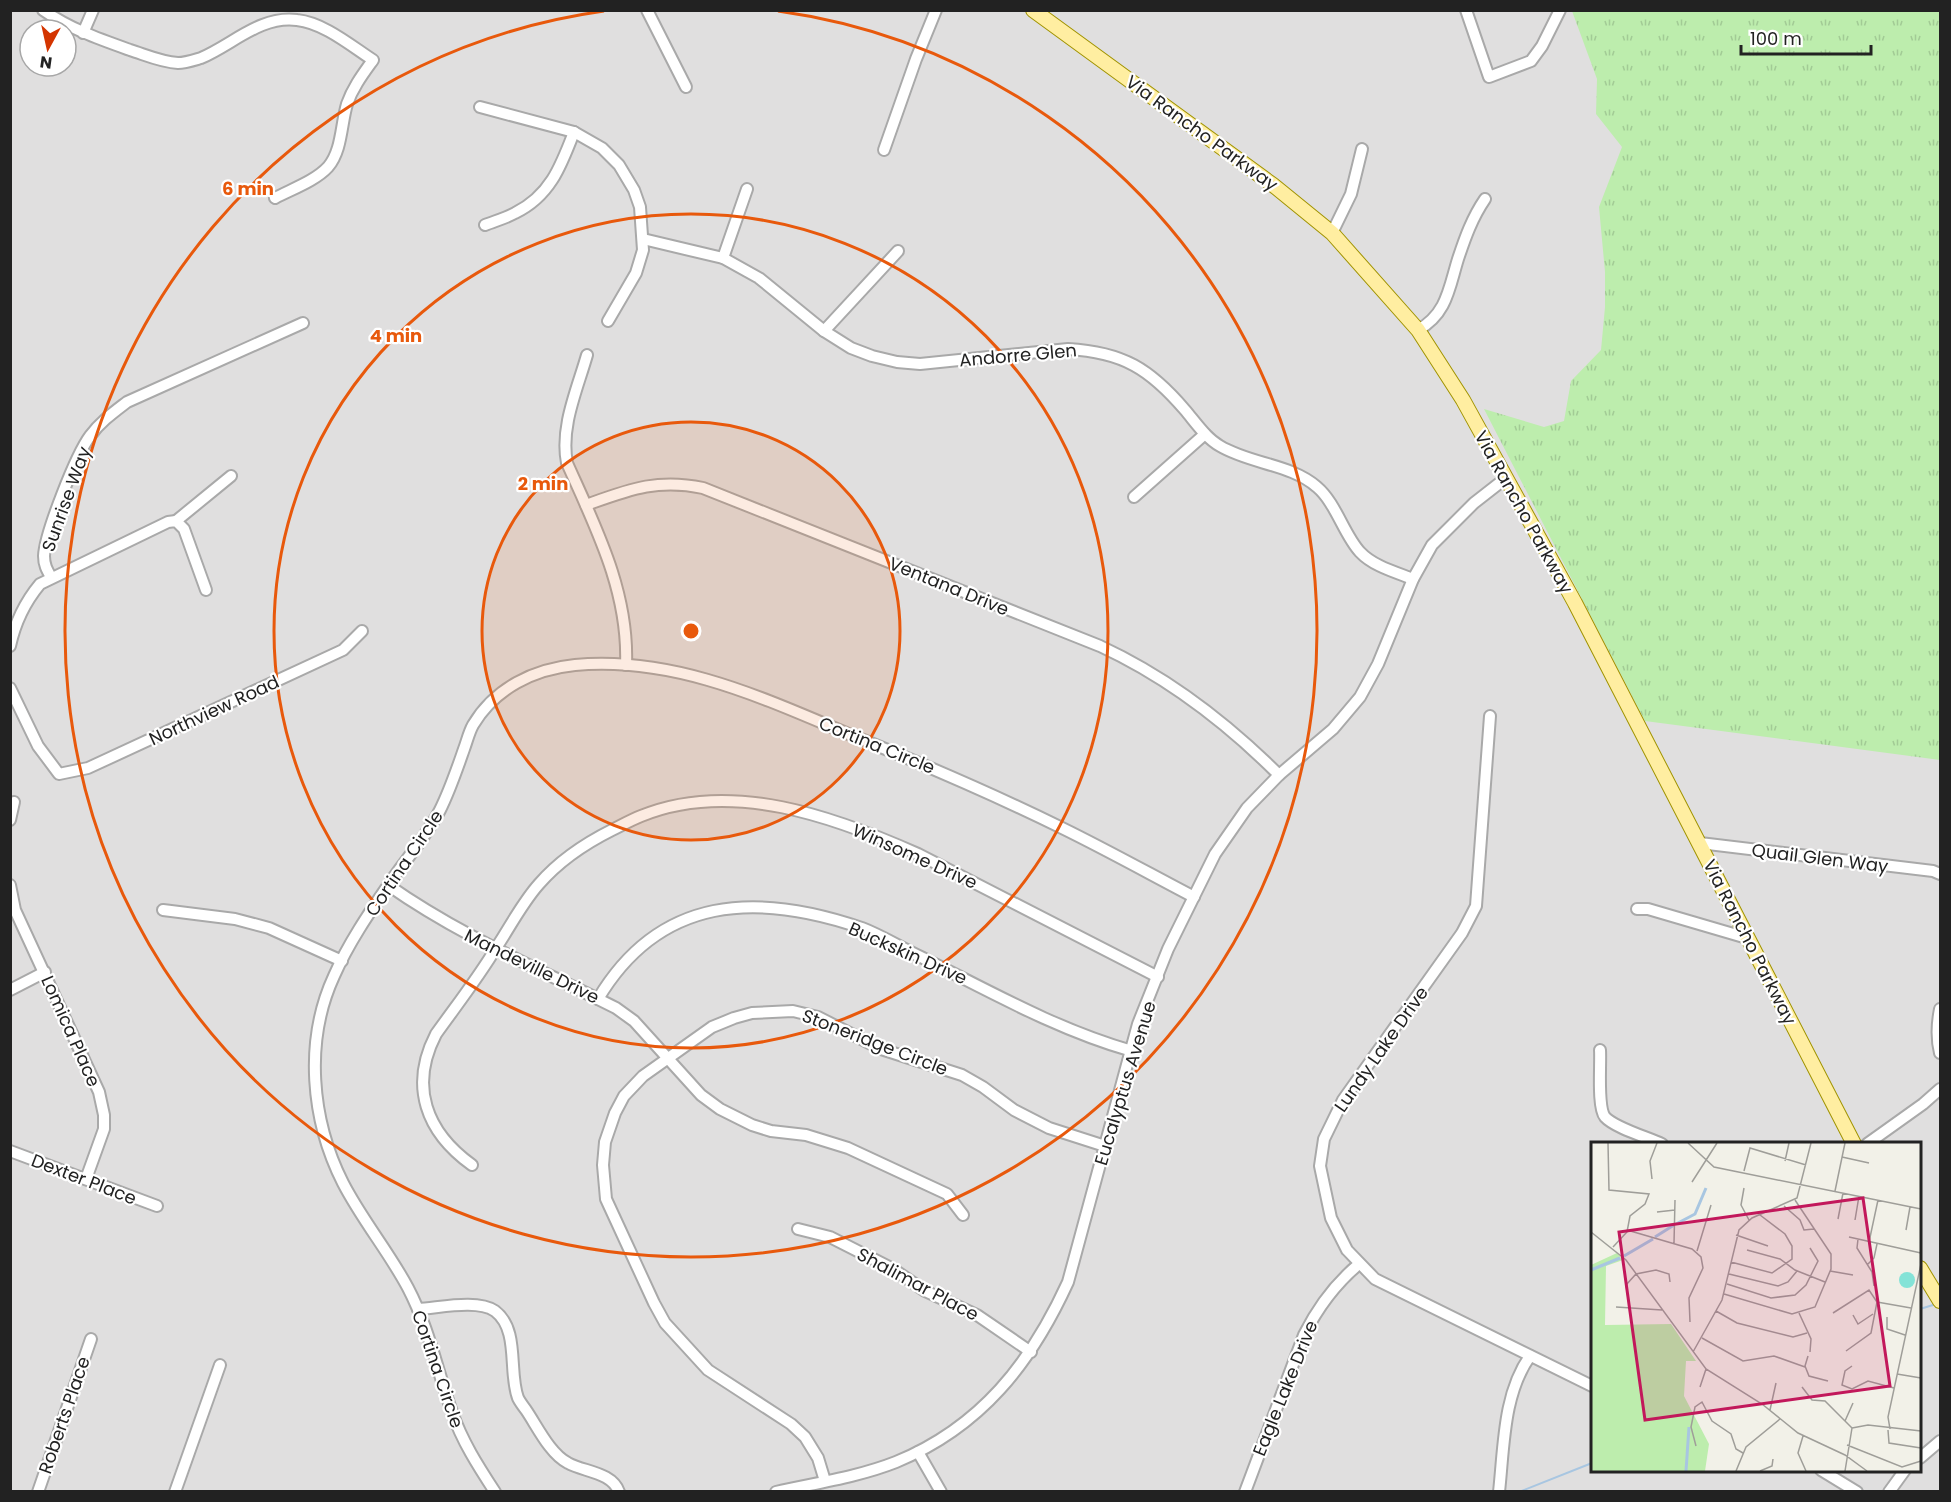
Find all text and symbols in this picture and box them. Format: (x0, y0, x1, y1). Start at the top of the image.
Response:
north arrow (18, 18, 78, 78)
scale bar (1741, 18, 1872, 56)
text: 100 m (1750, 26, 1802, 51)
text: N (38, 50, 54, 75)
street label: Via Rancho Parkway (1121, 69, 1283, 197)
text: 6 min (222, 176, 274, 201)
text: 4 min (370, 323, 422, 348)
street label: Andorre Glen (958, 337, 1078, 373)
street label: Via Rancho Parkway (1469, 426, 1579, 598)
street label: Sunrise Way (35, 443, 97, 555)
text: 2 min (518, 471, 568, 496)
street label: Ventana Drive (885, 551, 1013, 621)
centre of rings (681, 621, 701, 641)
street label: Northview Road (145, 669, 283, 751)
street label: Cortina Circle (815, 710, 939, 780)
street label: Cortina Circle (359, 805, 449, 921)
street label: Winsome Drive (849, 817, 981, 895)
street label: Quail Glen Way (1750, 837, 1890, 879)
street label: Via Rancho Parkway (1697, 855, 1803, 1029)
street label: Buckskin Drive (845, 916, 971, 990)
street label: Mandeville Drive (460, 923, 604, 1009)
street label: Lomica Place (35, 971, 107, 1091)
street label: Lundy Lake Drive (1328, 981, 1434, 1117)
street label: Eucalyptus Avenue (1088, 998, 1162, 1168)
street label: Stoneridge Circle (798, 1003, 952, 1081)
inset map (1591, 1142, 1921, 1472)
street label: Dexter Place (28, 1147, 140, 1211)
street label: Shalimar Place (853, 1241, 983, 1327)
street label: Cortina Circle (406, 1307, 470, 1431)
street label: Eagle Lake Drive (1246, 1316, 1324, 1460)
street label: Roberts Place (32, 1353, 96, 1477)

